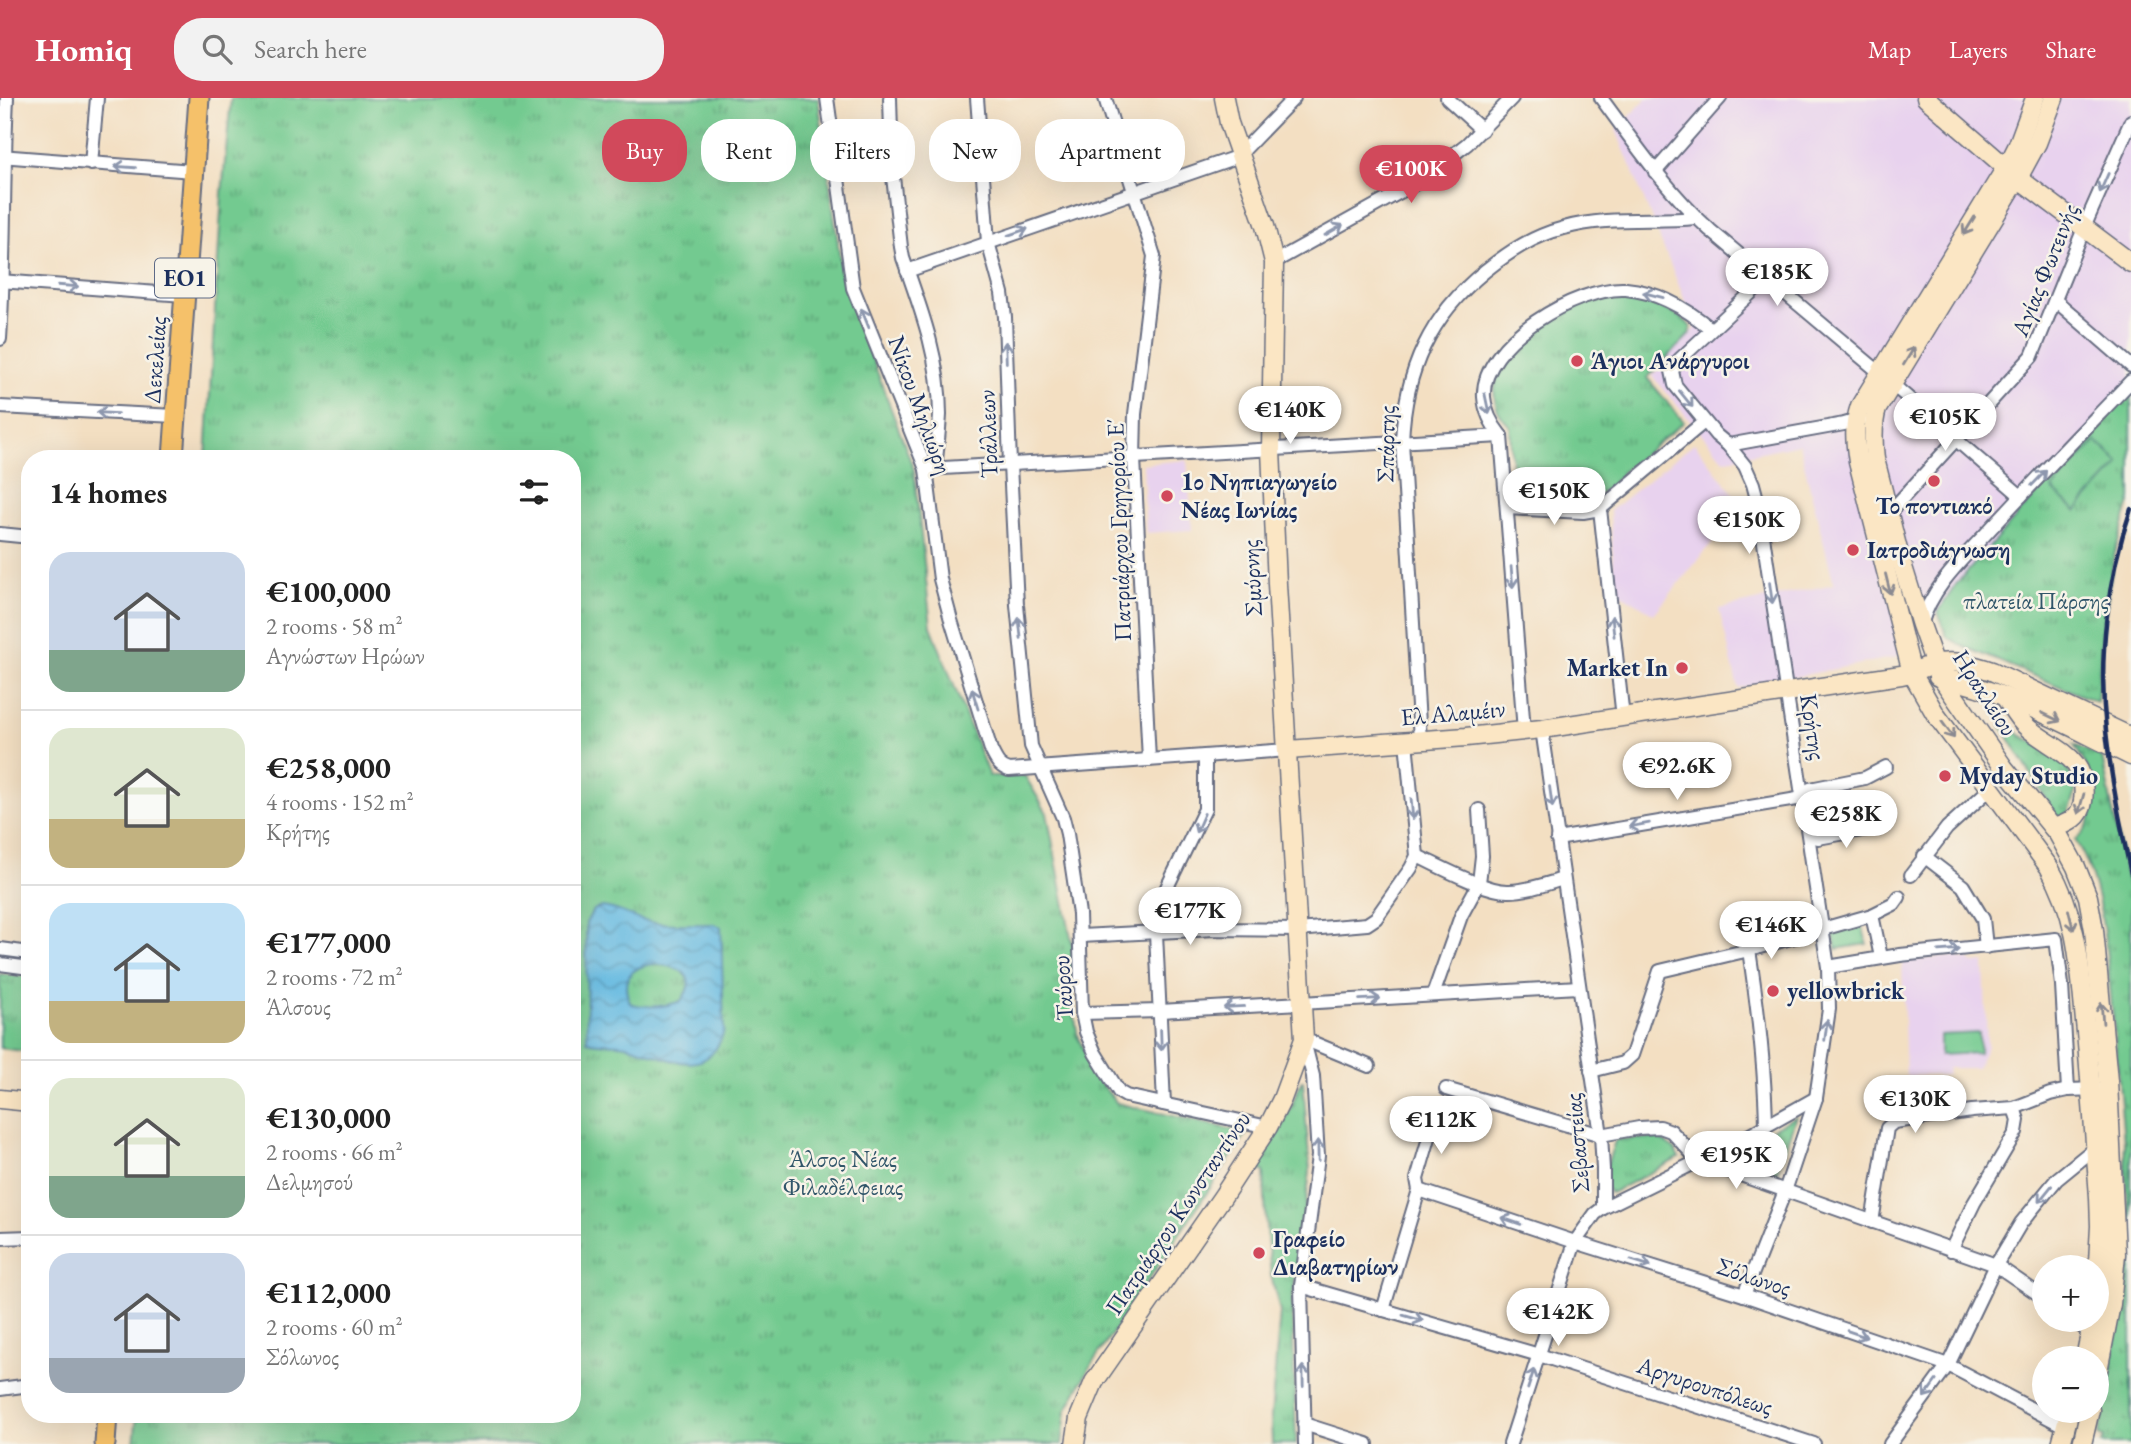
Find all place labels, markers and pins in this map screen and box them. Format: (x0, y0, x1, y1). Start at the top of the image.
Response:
pin: €100K (1362, 146, 1460, 205)
pin: €185K (1728, 248, 1826, 308)
place label: Άγιοι Ανάργυροι (1590, 345, 1750, 376)
marker: Άγιοι Ανάργυροι (1569, 353, 1585, 369)
pin: €140K (1241, 386, 1339, 446)
pin: €105K (1896, 394, 1994, 453)
place label: 1ο Νηπιαγωγείο Νέας Ιωνίας (1181, 466, 1337, 525)
pin: €150K (1505, 468, 1603, 527)
marker: Το ποντιακό (1926, 473, 1942, 489)
marker: 1ο Νηπιαγωγείο Νέας Ιωνίας (1159, 488, 1175, 504)
place label: Το ποντιακό (1876, 490, 1992, 521)
pin: €150K (1700, 496, 1798, 556)
place label: Ιατροδιάγνωση (1867, 534, 2011, 565)
marker: Ιατροδιάγνωση (1845, 542, 1861, 558)
place label: Market In (1566, 652, 1668, 683)
marker: Market In (1674, 660, 1690, 676)
pin: €92.6K (1620, 742, 1734, 802)
place label: Myday Studio (1959, 760, 2098, 792)
marker: Myday Studio (1937, 768, 1953, 784)
pin: €258K (1797, 790, 1895, 850)
pin: €177K (1141, 888, 1239, 947)
pin: €146K (1722, 902, 1820, 961)
place label: yellowbrick (1787, 975, 1905, 1007)
marker: yellowbrick (1765, 983, 1781, 999)
pin: €130K (1866, 1076, 1964, 1135)
pin: €112K (1392, 1096, 1490, 1156)
pin: €195K (1687, 1132, 1785, 1191)
place label: Γραφείο Διαβατηρίων (1273, 1223, 1398, 1282)
marker: Γραφείο Διαβατηρίων (1251, 1245, 1267, 1261)
pin: €142K (1509, 1288, 1607, 1348)

